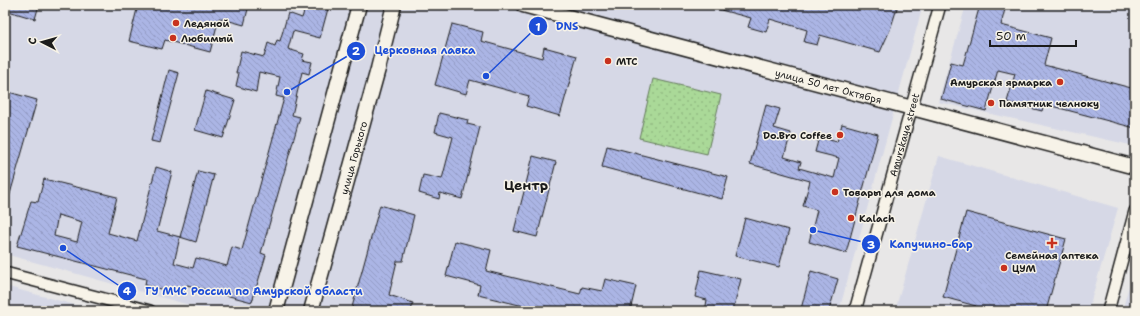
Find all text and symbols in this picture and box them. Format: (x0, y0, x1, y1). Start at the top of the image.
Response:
callout: DNS (528, 15, 587, 38)
place label: Ледяной (184, 17, 230, 30)
marker: Ледяной (171, 18, 181, 28)
text: 1 (535, 19, 541, 35)
text: DNS (556, 19, 578, 34)
north arrow (22, 22, 62, 62)
scale bar (990, 22, 1076, 48)
text: 50 m (996, 28, 1026, 44)
place label: Любимый (181, 32, 233, 45)
marker: Любимый (168, 33, 178, 43)
text: С (25, 37, 40, 45)
callout: Церковная лавка (346, 39, 483, 62)
text: 2 (352, 43, 361, 59)
text: Церковная лавка (374, 43, 476, 58)
place label: МТС (616, 55, 638, 68)
marker: МТС (603, 56, 613, 66)
street label: улица 50 лет Октября (774, 66, 883, 107)
place label: Амурская ярмарка (950, 76, 1052, 89)
marker: Амурская ярмарка (1055, 77, 1065, 87)
street label: Amurskaya street (887, 92, 922, 178)
place label: Памятник челноку (999, 97, 1099, 110)
marker: Памятник челноку (986, 98, 996, 108)
street label: улица Горького (338, 120, 370, 196)
place label: Do.Bro Coffee (763, 129, 832, 142)
marker: Do.Bro Coffee (835, 130, 845, 140)
district label: Центр (504, 176, 548, 194)
place label: Товары для дома (843, 186, 936, 199)
marker: Товары для дома (830, 187, 840, 197)
place label: Kalach (859, 212, 895, 225)
marker: Kalach (846, 213, 856, 223)
callout: Капучино-бар (861, 233, 980, 256)
text: 3 (867, 237, 875, 253)
text: Капучино-бар (890, 237, 973, 252)
marker: Семейная аптека (1047, 238, 1057, 248)
place label: Семейная аптека (1005, 249, 1099, 262)
place label: ЦУМ (1012, 262, 1036, 275)
marker: ЦУМ (999, 263, 1009, 273)
callout: ГУ МЧС России по Амурской области (117, 279, 371, 302)
text: 4 (123, 283, 132, 299)
text: ГУ МЧС России по Амурской области (145, 284, 363, 299)

